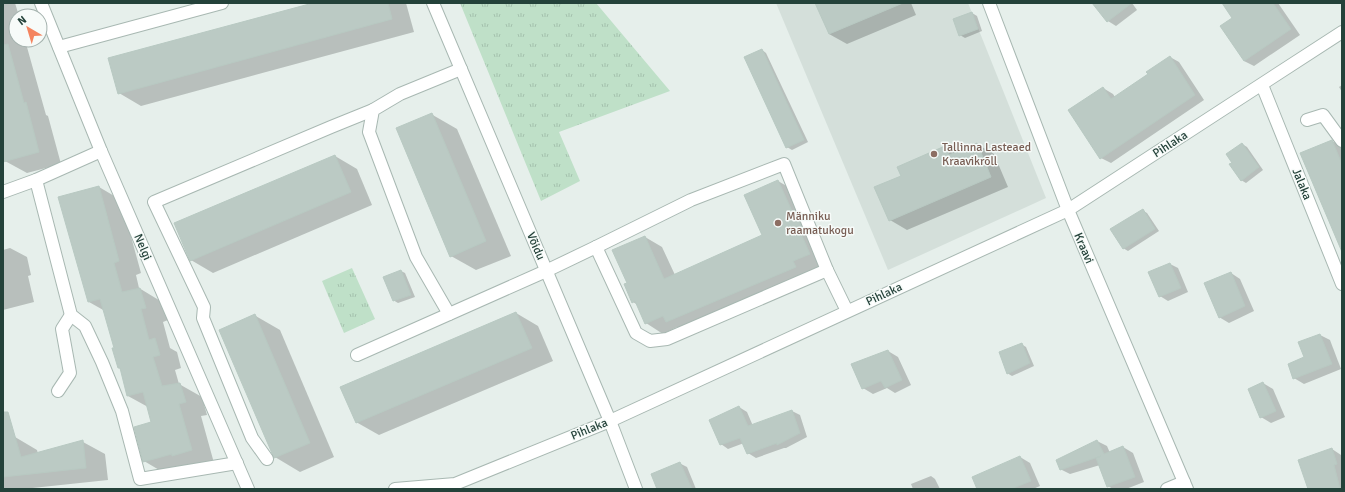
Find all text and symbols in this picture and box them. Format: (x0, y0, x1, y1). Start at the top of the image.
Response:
north arrow (8, 8, 48, 48)
text: N (15, 13, 29, 28)
street label: Pihlaka (1150, 128, 1190, 161)
place label: Tallinna Lasteaed Kraavikrõll (942, 140, 1031, 169)
marker: Tallinna Lasteaed Kraavikrõll (929, 149, 939, 159)
street label: Jalaka (1288, 166, 1315, 202)
place label: Männiku raamatukogu (786, 209, 854, 238)
marker: Männiku raamatukogu (773, 218, 783, 228)
street label: Võidu (523, 230, 548, 262)
street label: Kraavi (1070, 231, 1097, 266)
street label: Nelgi (130, 232, 155, 263)
street label: Pihlaka (864, 280, 905, 309)
street label: Pihlaka (569, 415, 610, 444)

